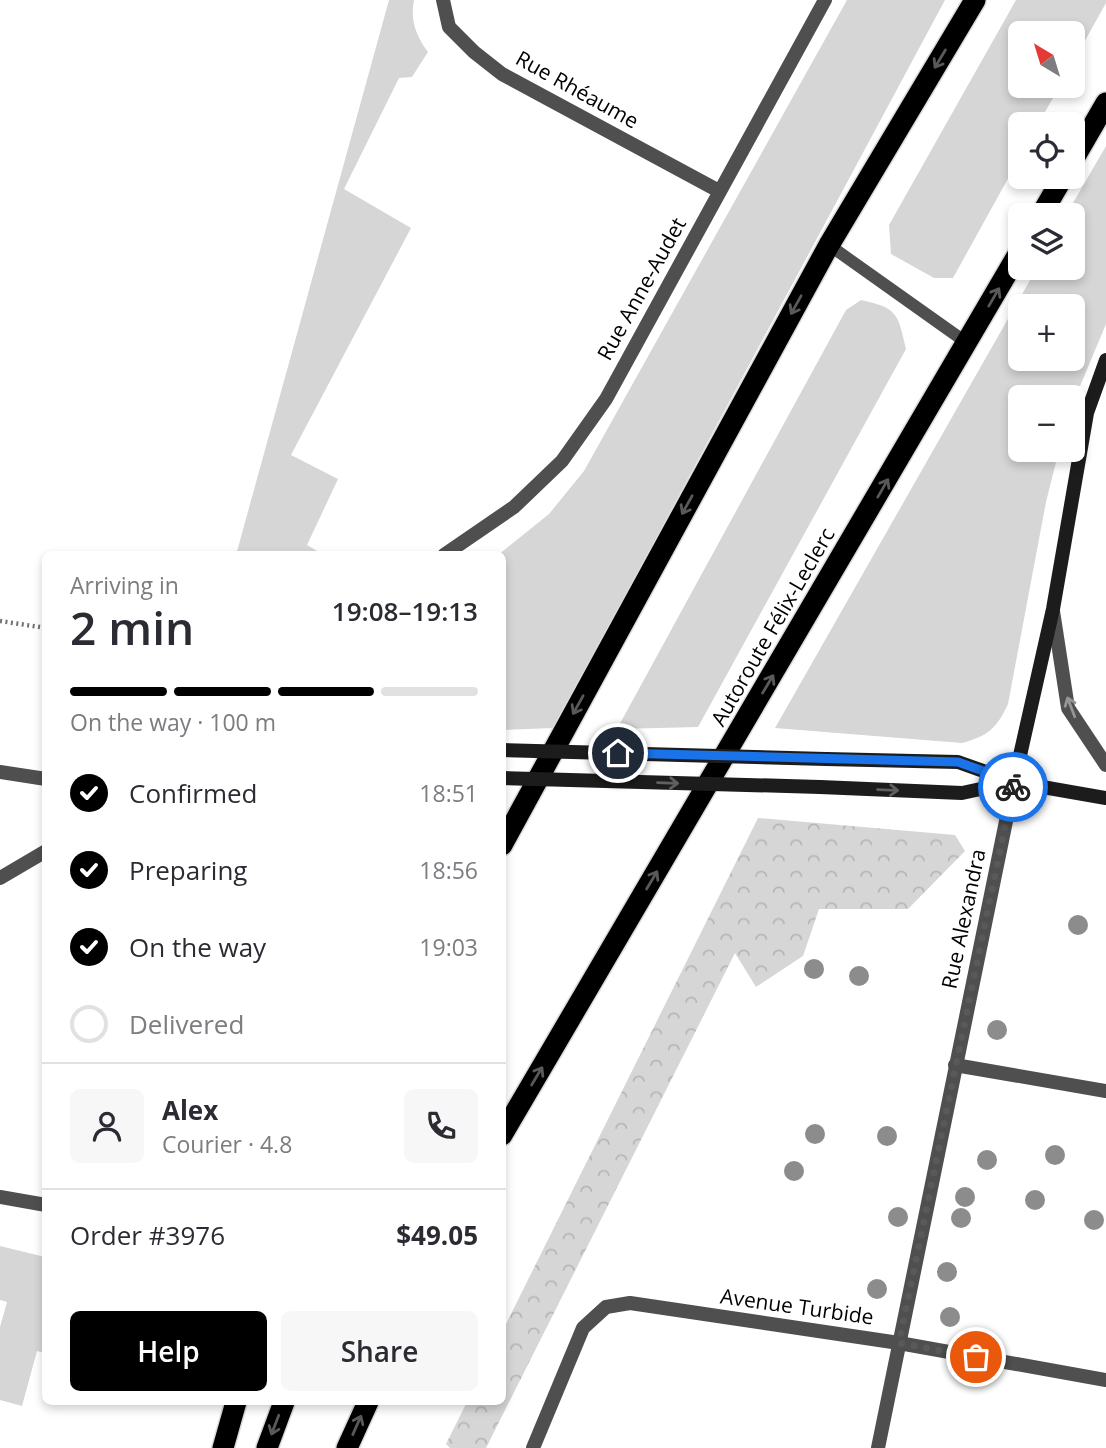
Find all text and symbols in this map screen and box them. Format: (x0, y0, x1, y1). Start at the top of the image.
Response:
north arrow (1008, 21, 1085, 98)
map controls (1008, 21, 1085, 462)
street label: Rue Rhéaume (511, 44, 644, 134)
one-way arrow (933, 48, 947, 68)
button: locate (1008, 112, 1085, 189)
button: layers (1008, 203, 1085, 280)
street label: Rue Anne-Audet (590, 212, 692, 365)
one-way arrow (987, 287, 1001, 307)
one-way arrow (789, 294, 802, 315)
button: + (1008, 294, 1085, 371)
button: − (1008, 385, 1085, 462)
one-way arrow (876, 478, 890, 498)
one-way arrow (680, 494, 693, 515)
street label: Autoroute Félix-Leclerc (704, 522, 840, 731)
text: Arriving in (70, 569, 179, 601)
text: 19:08–19:13 (332, 593, 478, 629)
text: 2 min (70, 596, 194, 658)
one-way arrow (761, 674, 775, 694)
one-way arrow (571, 694, 585, 714)
one-way arrow (1063, 697, 1076, 718)
text: On the way · 100 m (70, 706, 276, 738)
pin (588, 723, 648, 783)
icon: home (599, 734, 637, 772)
courier (978, 752, 1048, 822)
icon: bike (994, 768, 1032, 806)
icon: check (70, 774, 108, 812)
text: Confirmed (129, 775, 257, 811)
one-way arrow (657, 776, 680, 790)
text: 18:51 (419, 777, 478, 809)
one-way arrow (877, 783, 900, 796)
street label: Rue Alexandra (935, 846, 991, 991)
icon: check (70, 851, 108, 889)
text: Preparing (129, 852, 247, 888)
text: 18:56 (419, 854, 478, 886)
one-way arrow (646, 870, 660, 890)
icon: check (70, 928, 108, 966)
text: On the way (129, 929, 266, 965)
text: 19:03 (419, 931, 478, 963)
text: Delivered (129, 1006, 244, 1042)
one-way arrow (530, 1066, 544, 1086)
button: person (70, 1089, 144, 1163)
button: phone (404, 1089, 478, 1163)
text: Alex (162, 1092, 218, 1128)
text: Courier · 4.8 (162, 1128, 292, 1160)
text: Order #3976 (70, 1217, 225, 1253)
text: $49.05 (396, 1217, 478, 1253)
street label: Avenue Turbide (719, 1281, 876, 1331)
button: Help (70, 1311, 267, 1391)
button: Share (281, 1311, 478, 1391)
pin (946, 1327, 1006, 1387)
icon: bag (957, 1338, 995, 1376)
one-way arrow (268, 1413, 281, 1435)
one-way arrow (352, 1415, 365, 1436)

